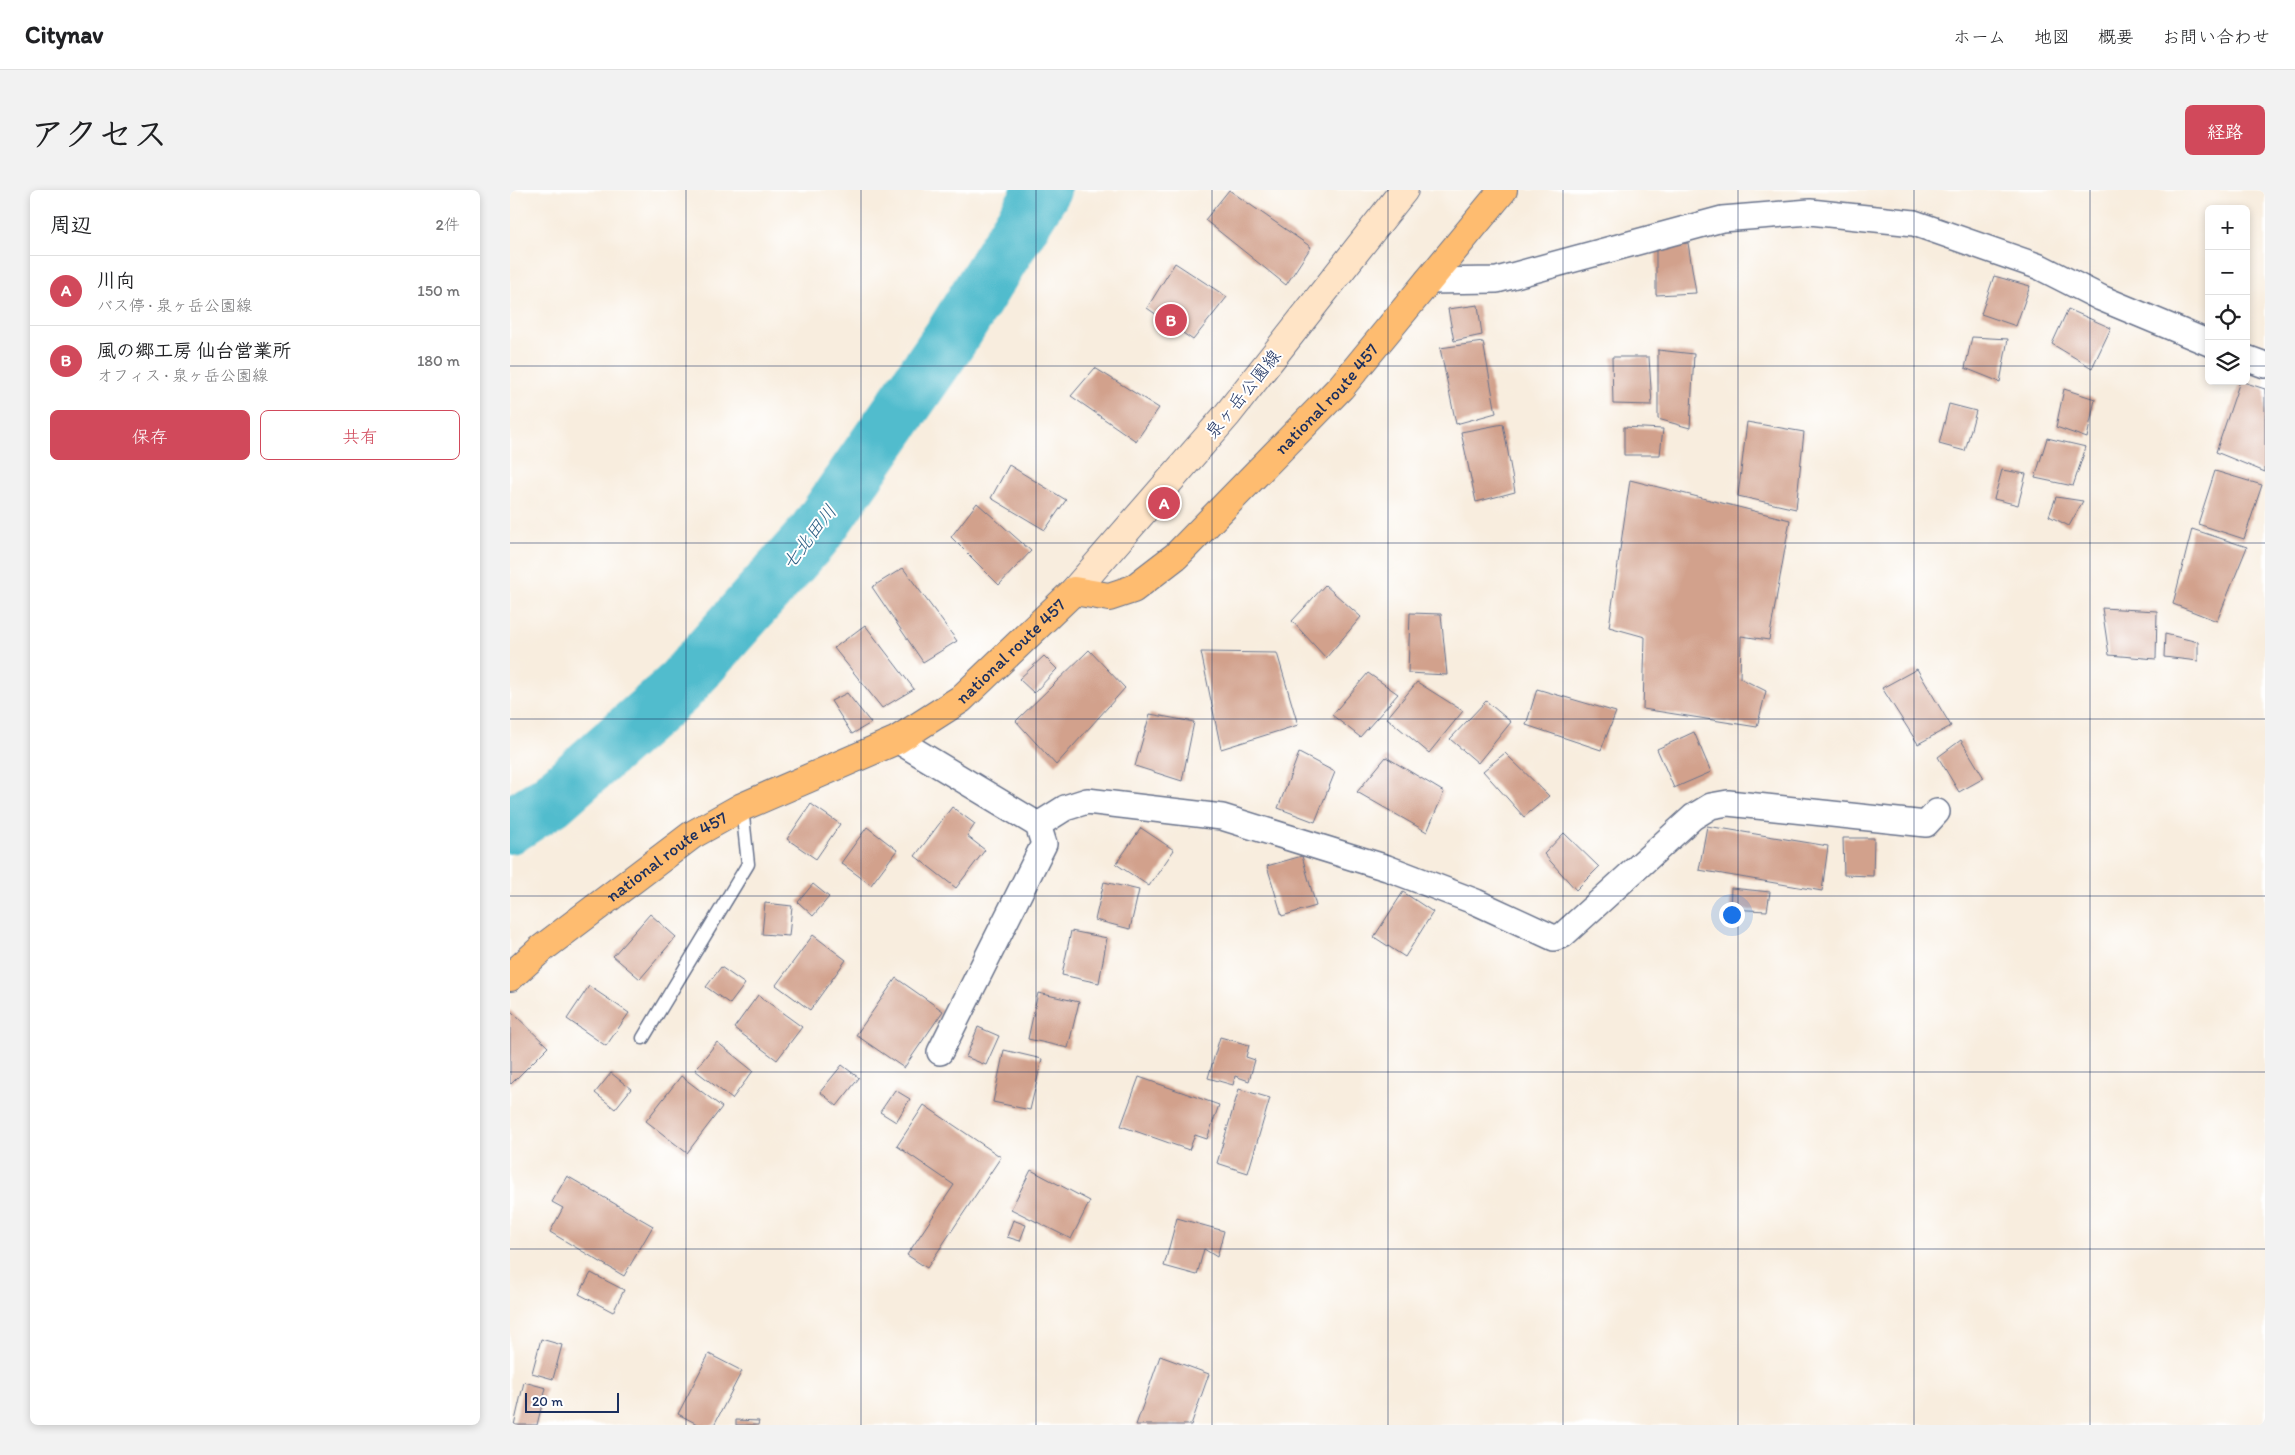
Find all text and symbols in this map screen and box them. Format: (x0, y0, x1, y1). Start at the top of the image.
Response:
text: Citynav (25, 20, 103, 49)
text: ホーム (1953, 26, 2006, 48)
text: 地図 (2034, 26, 2070, 48)
text: 概要 (2098, 26, 2134, 48)
text: お問い合わせ (2162, 26, 2270, 48)
button: 経路 (2185, 105, 2265, 155)
text: アクセス (30, 113, 168, 155)
map controls (2205, 205, 2250, 385)
button: + (2205, 205, 2250, 250)
text: 周辺 (50, 212, 92, 237)
text: 2件 (436, 215, 460, 234)
button: − (2205, 250, 2250, 295)
text: 川向 (97, 269, 135, 292)
text: A (61, 281, 71, 300)
text: 150 m (417, 281, 460, 300)
button: locate (2205, 295, 2250, 340)
text: バス停 · 泉ヶ岳公園線 (97, 296, 252, 315)
pin: B (1155, 301, 1187, 339)
text: 風の郷工房 仙台営業所 (97, 339, 291, 362)
street label: national route 457 (1270, 339, 1383, 459)
button: layers (2205, 340, 2250, 385)
street label: 泉ヶ岳公園線 (1200, 345, 1286, 443)
text: B (61, 351, 71, 370)
text: 180 m (417, 351, 460, 370)
text: オフィス · 泉ヶ岳公園線 (97, 366, 268, 385)
button: 保存 (50, 410, 250, 460)
button: 共有 (260, 410, 460, 460)
pin: A (1148, 484, 1180, 522)
water label: 七北田川 (777, 500, 841, 574)
street label: national route 457 (951, 594, 1070, 709)
street label: national route 457 (602, 806, 731, 907)
your location (1719, 902, 1745, 928)
scale bar (525, 1390, 619, 1413)
text: 20 m (532, 1393, 563, 1410)

